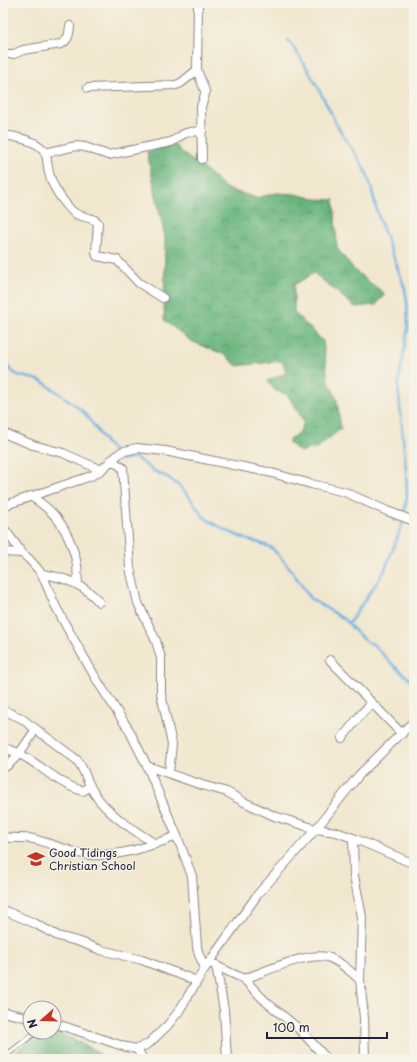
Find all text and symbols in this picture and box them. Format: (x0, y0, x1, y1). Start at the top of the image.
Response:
place label: Good Tidings Christian School (49, 844, 136, 874)
school or university icon: Good Tidings Christian School (26, 849, 46, 869)
north arrow (22, 1000, 62, 1040)
scale bar (267, 1014, 387, 1040)
text: N (23, 1016, 42, 1031)
text: 100 m (273, 1018, 310, 1036)

